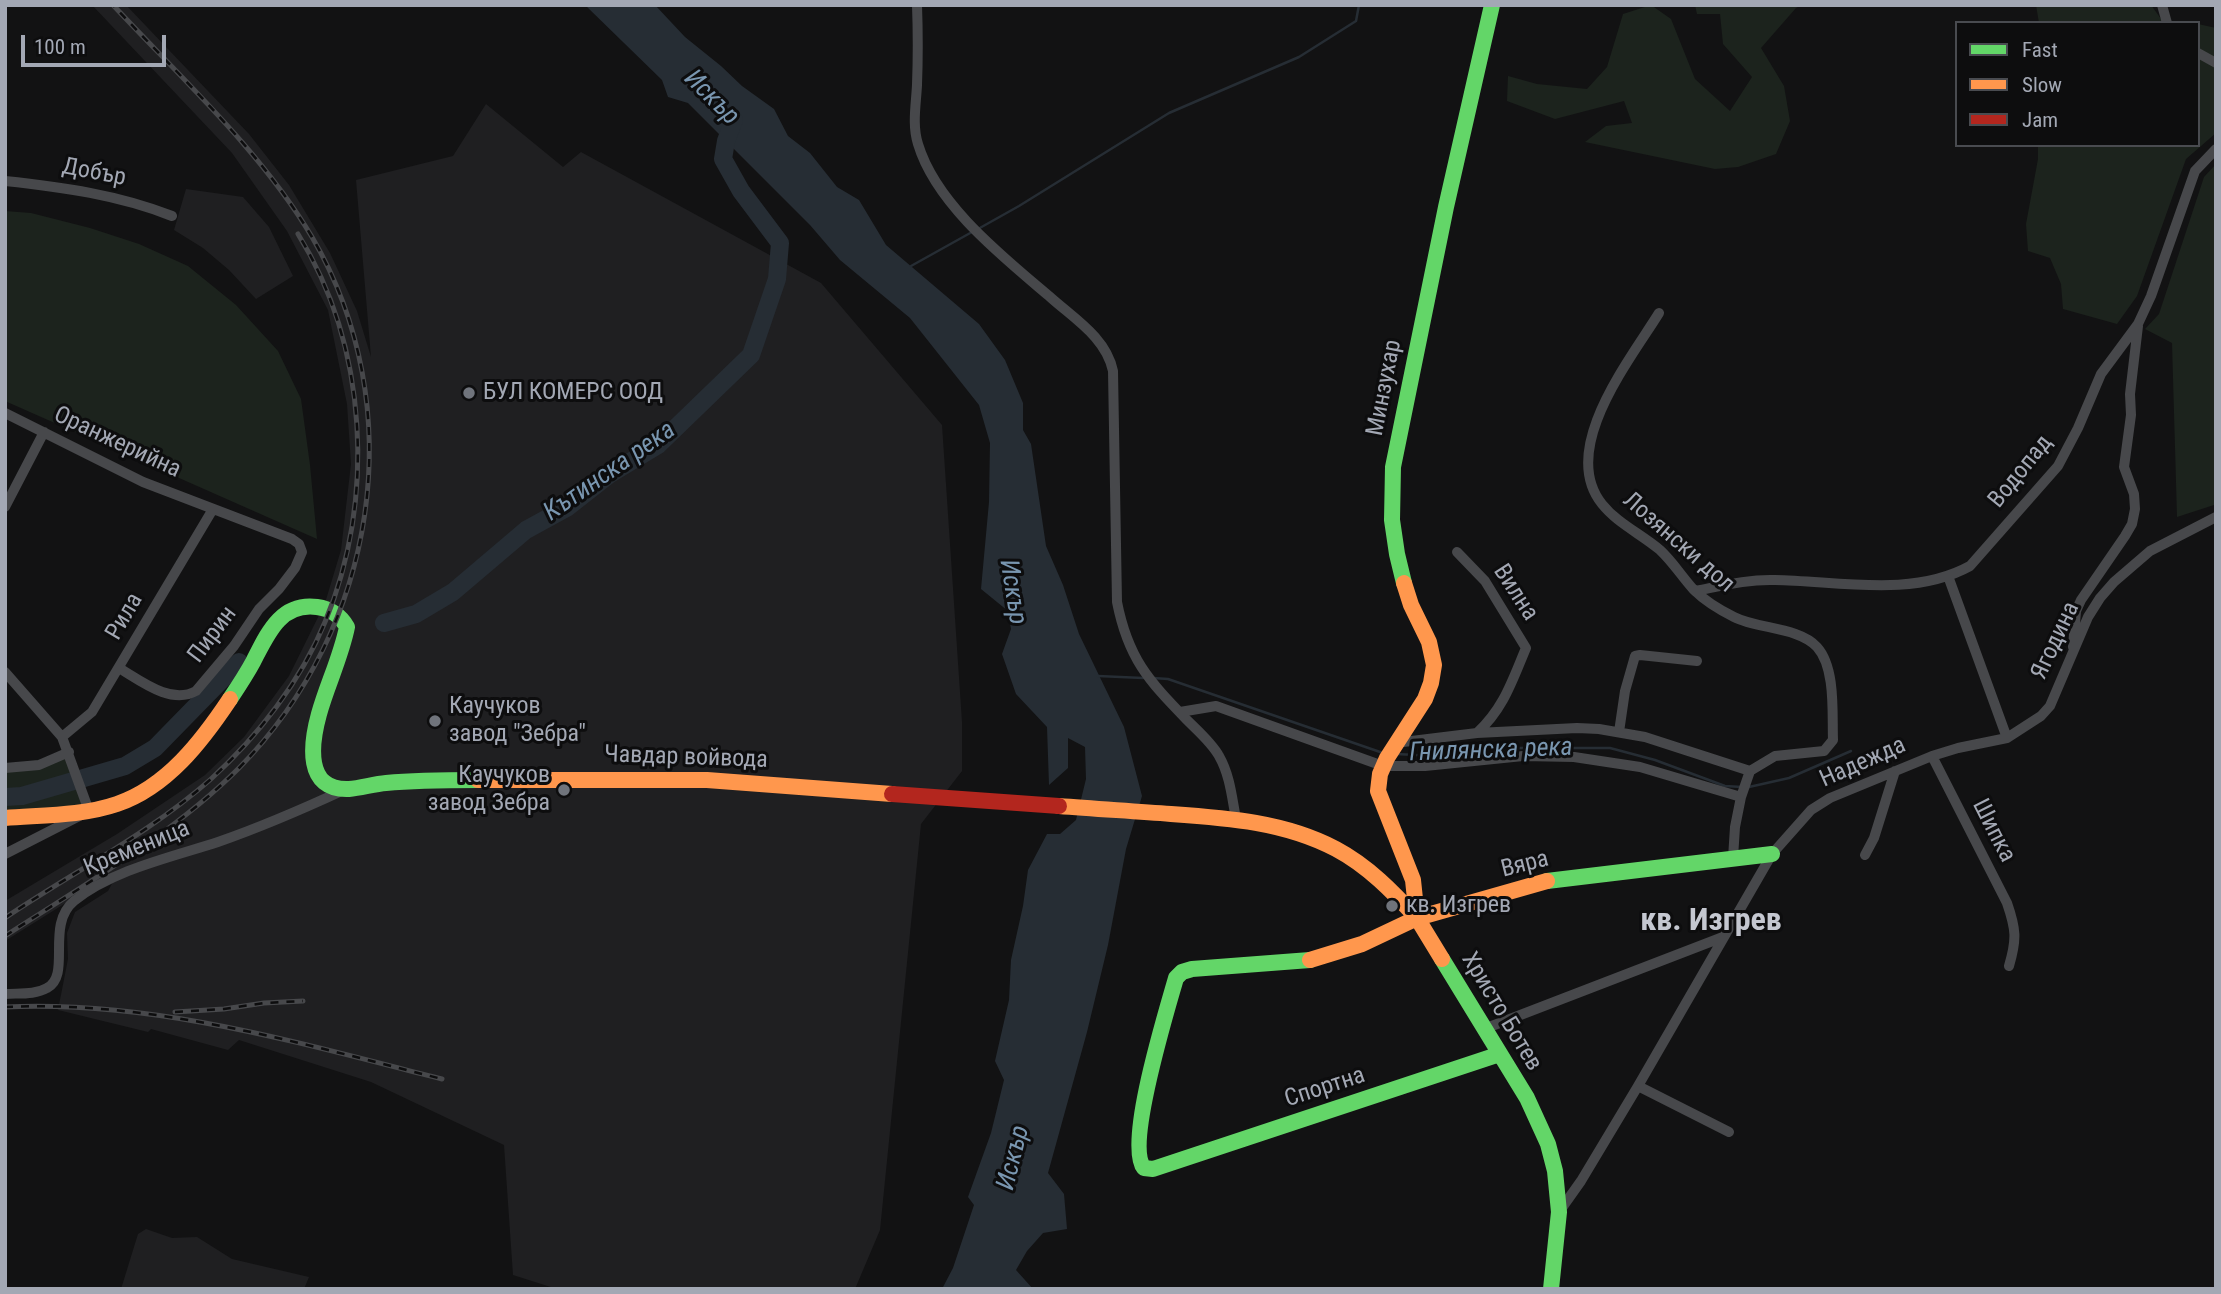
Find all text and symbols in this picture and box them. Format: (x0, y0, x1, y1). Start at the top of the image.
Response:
scale bar (24, 21, 170, 65)
legend (1955, 21, 2200, 147)
text: 100 m (34, 35, 86, 59)
text: Fast (2022, 38, 2058, 62)
water label: Искър (677, 64, 745, 132)
text: Slow (2022, 73, 2062, 97)
text: Jam (2022, 108, 2058, 132)
street label: Добър (60, 153, 128, 193)
street label: Минзухар (1362, 338, 1408, 438)
place label: БУЛ КОМЕРС ООД (483, 379, 663, 407)
marker: БУЛ КОМЕРС ООД (461, 385, 477, 401)
street label: Оранжерийна (49, 401, 185, 485)
water label: Кътинска река (538, 415, 682, 529)
street label: Водопад (1983, 430, 2059, 514)
street label: Лозянски дол (1616, 487, 1740, 599)
water label: Искър (991, 557, 1033, 627)
street label: Вилна (1486, 559, 1544, 627)
street label: Рила (100, 588, 150, 646)
street label: Ягодина (2026, 598, 2086, 684)
street label: Пирин (182, 601, 244, 669)
place label: Каучуков завод "Зебра" (449, 693, 586, 749)
marker: Каучуков завод "Зебра" (427, 713, 443, 729)
street label: Надежда (1816, 731, 1910, 795)
water label: Гнилянска река (1409, 733, 1573, 769)
street label: Чавдар войвода (604, 741, 768, 775)
place label: Каучуков завод Зебра (428, 762, 550, 818)
marker: Каучуков завод Зебра (556, 782, 572, 798)
street label: Шипка (1965, 795, 2021, 867)
street label: Кременица (80, 815, 194, 883)
street label: Вяра (1498, 845, 1552, 885)
place label: кв. Изгрев (1406, 892, 1511, 920)
marker: кв. Изгрев (1384, 898, 1400, 914)
district label: кв. Изгрев (1640, 903, 1782, 941)
street label: Христо Ботев (1454, 947, 1548, 1077)
street label: Спортна (1281, 1062, 1369, 1114)
water label: Искър (991, 1122, 1037, 1194)

